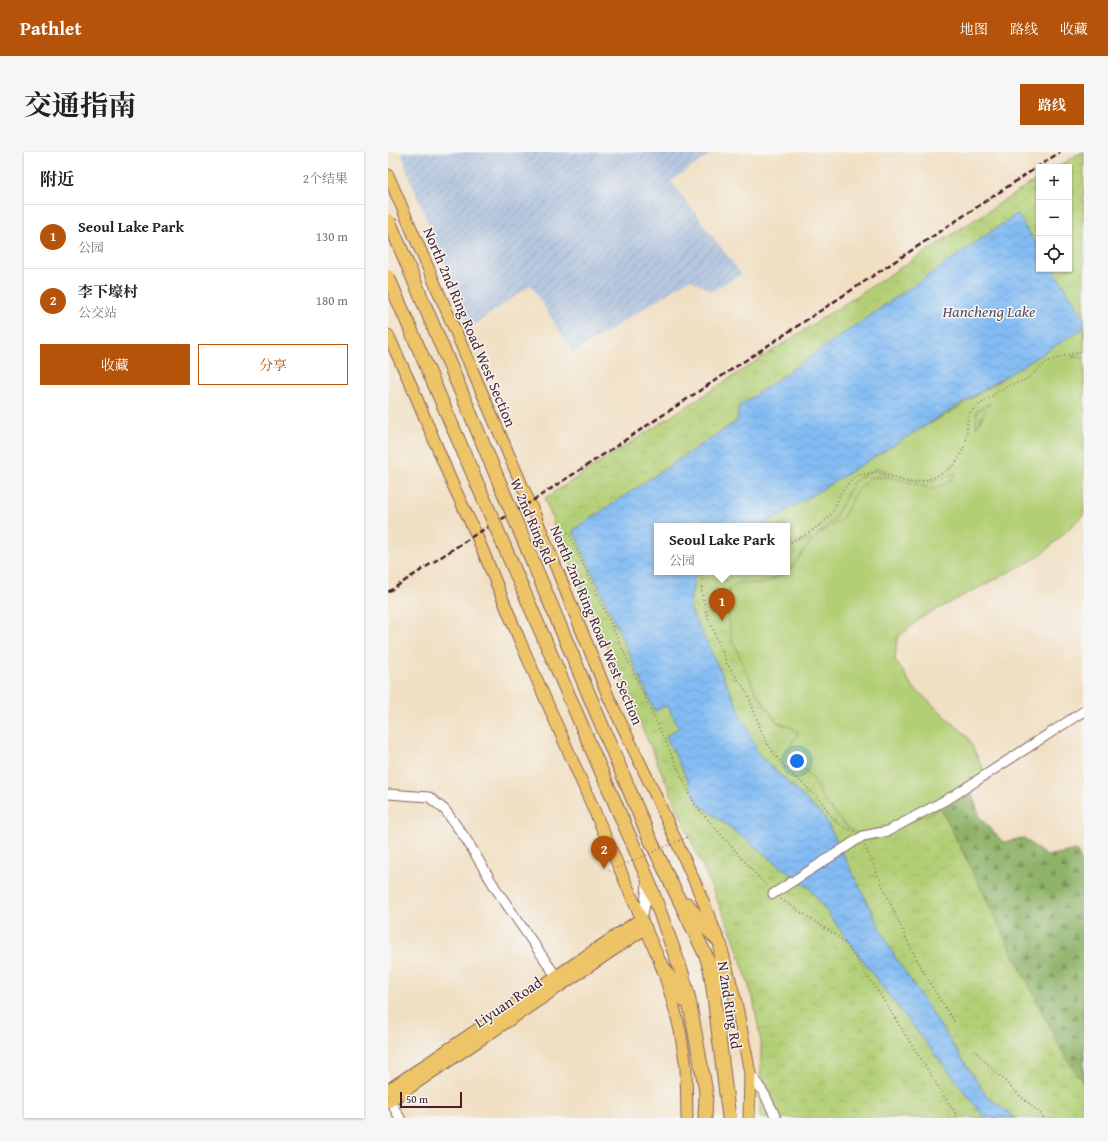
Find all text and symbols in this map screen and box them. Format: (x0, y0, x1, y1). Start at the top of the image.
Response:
text: Pathlet (20, 14, 82, 42)
text: 地图 (960, 19, 988, 39)
text: 路线 (1010, 19, 1038, 39)
text: 收藏 (1060, 19, 1088, 39)
text: 交通指南 (24, 84, 136, 125)
button: 路线 (1020, 84, 1084, 125)
map controls (1036, 164, 1072, 272)
button: + (1036, 164, 1072, 200)
text: 附近 (40, 166, 74, 191)
text: 2个结果 (303, 169, 348, 188)
button: − (1036, 200, 1072, 236)
text: Seoul Lake Park (78, 216, 184, 237)
street label: North 2nd Ring Road West Section (418, 224, 522, 430)
text: 1 (50, 227, 56, 246)
text: 130 m (316, 227, 348, 246)
button: locate (1036, 236, 1072, 272)
text: 公园 (78, 238, 104, 257)
text: 李下壕村 (78, 281, 138, 302)
text: 2 (50, 291, 56, 310)
text: 180 m (316, 291, 348, 310)
water label: Hancheng Lake (942, 299, 1036, 323)
text: 公交站 (78, 303, 117, 322)
button: 收藏 (40, 344, 190, 385)
button: 分享 (198, 344, 348, 385)
street label: W 2nd Ring Rd (505, 475, 561, 567)
street label: North 2nd Ring Road West Section (545, 522, 649, 728)
popup (654, 523, 790, 575)
text: Seoul Lake Park (669, 529, 775, 550)
text: 公园 (669, 551, 695, 570)
pin: 1 (709, 588, 735, 621)
your location (787, 751, 807, 771)
pin: 2 (591, 836, 617, 869)
street label: N 2nd Ring Rd (713, 960, 747, 1050)
street label: Liyuan Road (470, 972, 546, 1032)
scale bar (400, 1090, 462, 1109)
text: 50 m (406, 1091, 428, 1107)

